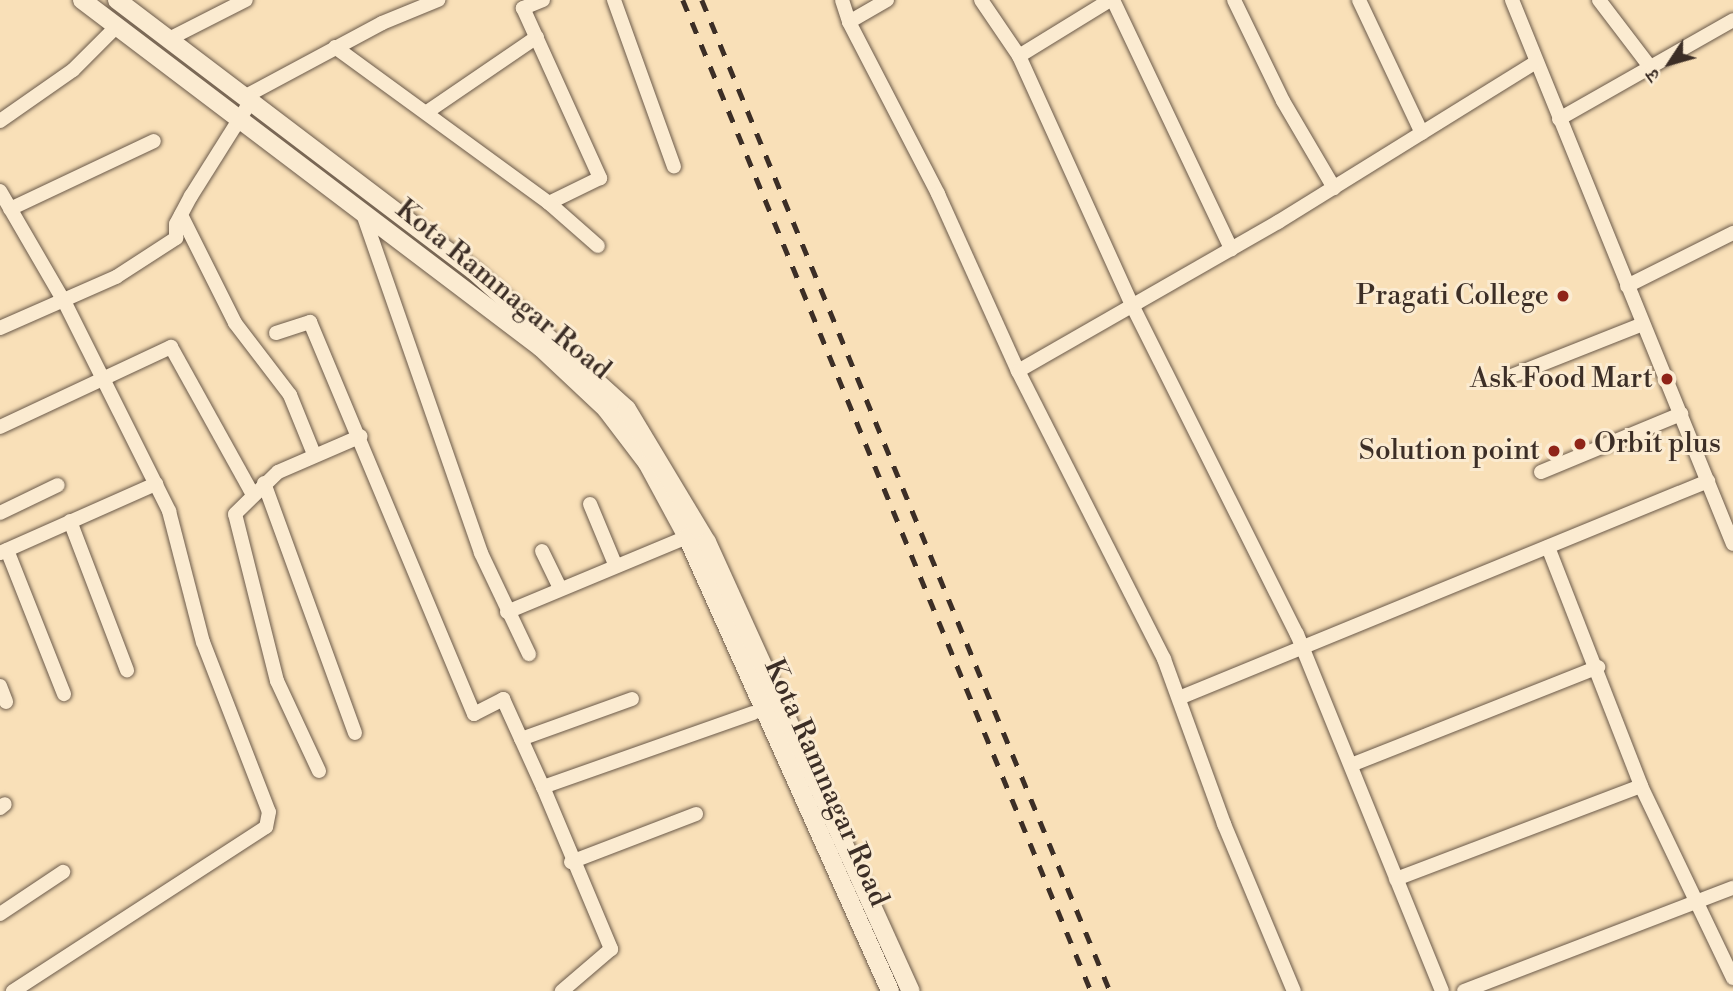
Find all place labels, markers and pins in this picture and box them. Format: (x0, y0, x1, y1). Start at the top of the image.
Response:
place label: Pragati College (1356, 279, 1549, 313)
marker: Pragati College (1555, 288, 1571, 304)
place label: Ask Food Mart (1470, 362, 1653, 396)
marker: Ask Food Mart (1659, 371, 1675, 387)
place label: Orbit plus (1594, 427, 1721, 461)
place label: Solution point (1359, 434, 1540, 468)
marker: Orbit plus (1572, 436, 1588, 452)
marker: Solution point (1546, 443, 1562, 459)

